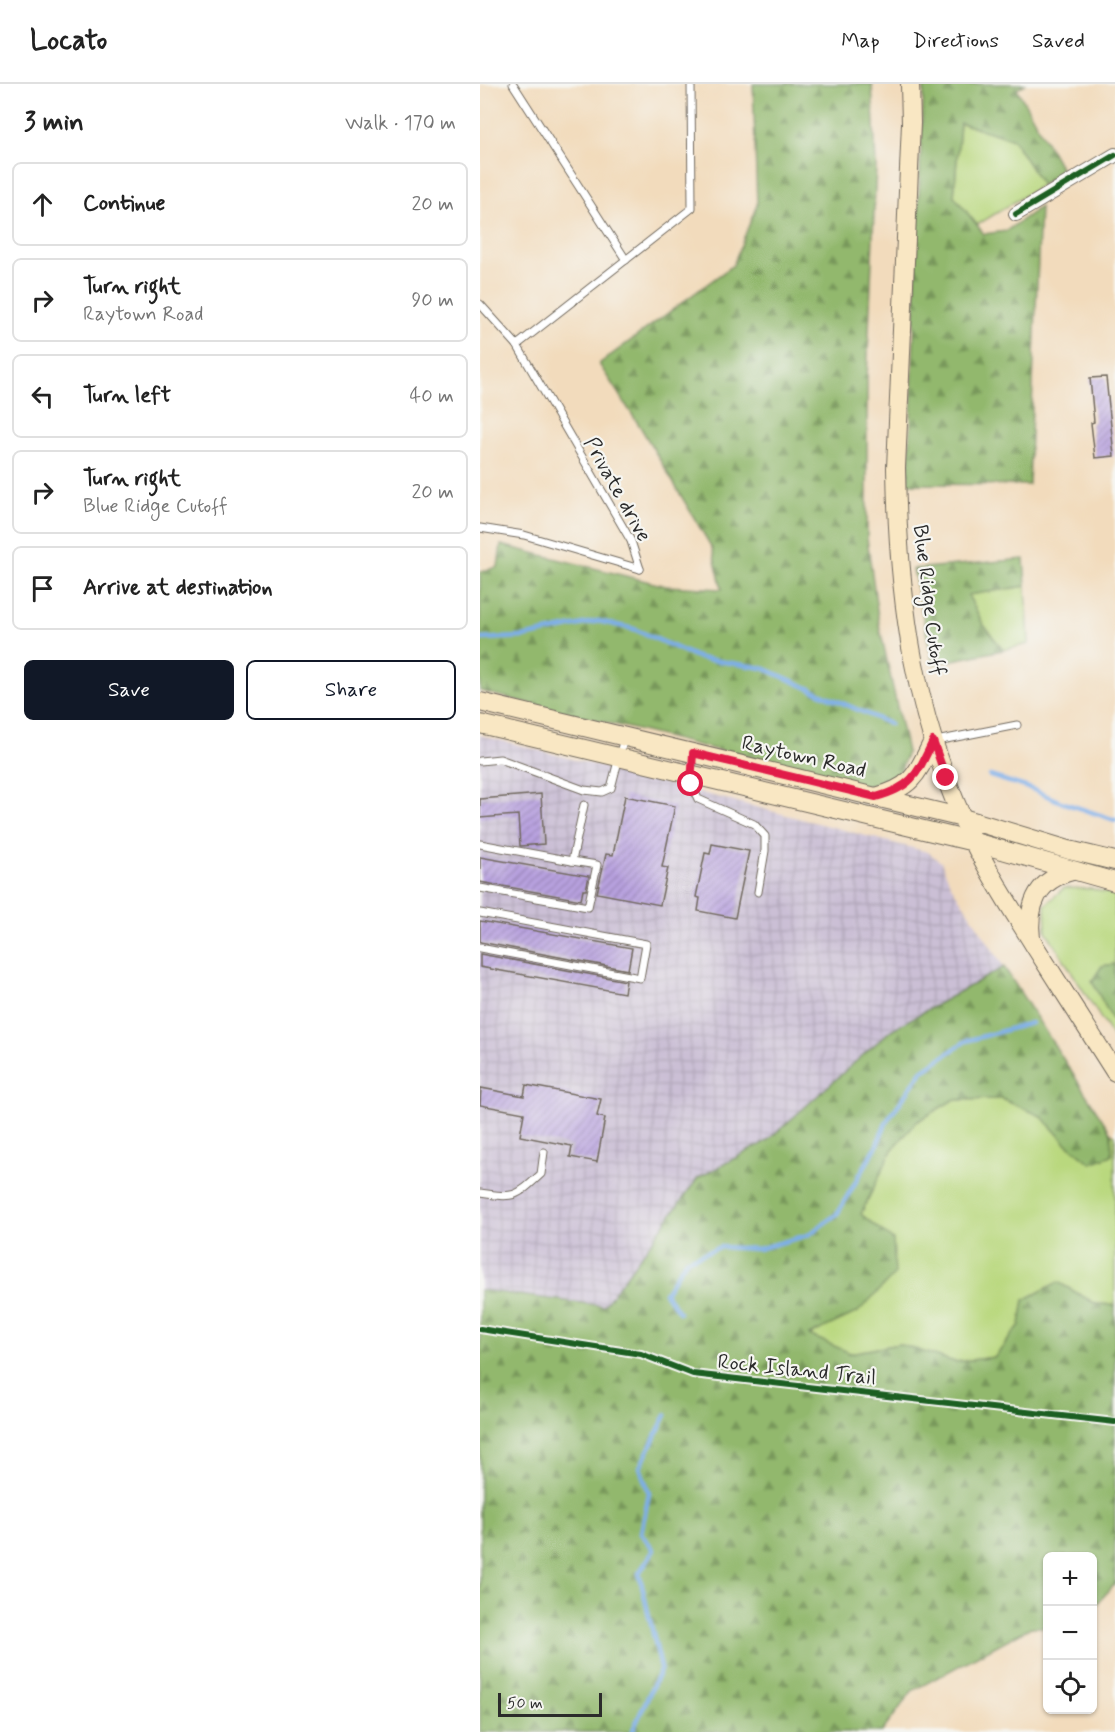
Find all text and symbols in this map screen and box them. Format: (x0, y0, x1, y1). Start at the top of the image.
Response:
text: Locato (30, 23, 107, 60)
text: Map (841, 27, 880, 55)
text: Directions (913, 27, 999, 55)
text: Saved (1032, 27, 1085, 55)
text: 3 min (24, 106, 84, 140)
text: Walk · 170 m (345, 110, 456, 137)
icon: ahead (26, 188, 59, 221)
text: Continue (83, 190, 165, 218)
text: 20 m (411, 191, 454, 218)
text: Turn right (83, 273, 181, 301)
icon: right (26, 284, 59, 317)
text: 90 m (411, 287, 454, 314)
text: Raytown Road (83, 301, 203, 328)
icon: left (26, 380, 59, 413)
text: Turn left (83, 382, 171, 410)
text: 40 m (410, 383, 454, 410)
street label: Private drive (577, 432, 657, 547)
text: Turn right (83, 465, 181, 493)
icon: right (26, 476, 59, 509)
text: 20 m (411, 479, 454, 506)
text: Blue Ridge Cutoff (83, 493, 227, 520)
street label: Blue Ridge Cutoff (905, 523, 952, 677)
icon: arrive (26, 572, 59, 605)
text: Arrive at destination (83, 574, 273, 602)
button: Save (24, 660, 234, 720)
button: Share (246, 660, 456, 720)
street label: Raytown Road (739, 729, 869, 785)
route end (932, 764, 958, 790)
route start (677, 770, 703, 796)
street label: Rock Island Trail (716, 1348, 878, 1392)
map controls (1043, 1552, 1097, 1714)
button: + (1043, 1552, 1097, 1606)
button: − (1043, 1606, 1097, 1660)
button: locate (1043, 1660, 1097, 1714)
scale bar (498, 1690, 602, 1718)
text: 50 m (507, 1693, 543, 1714)

